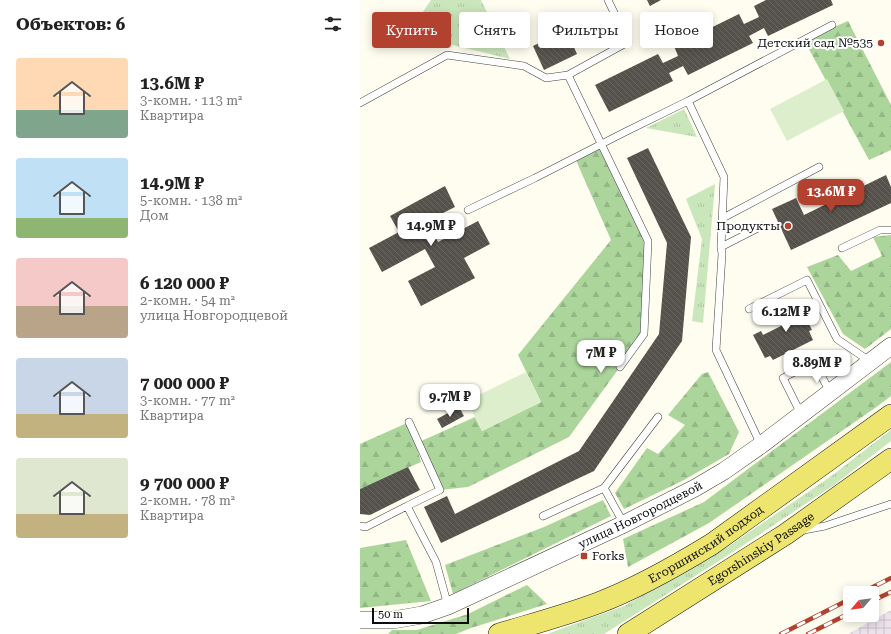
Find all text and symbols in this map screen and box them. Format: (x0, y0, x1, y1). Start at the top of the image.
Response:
chip: Купить (372, 12, 451, 48)
chip: Снять (459, 12, 530, 48)
chip: Фильтры (538, 12, 632, 48)
chip: Новое (640, 12, 713, 48)
icon: filters (322, 13, 344, 35)
text: Объектов: 6 (16, 14, 125, 34)
place label: Детский сад №535 (758, 36, 873, 50)
marker: Детский сад №535 (876, 38, 886, 48)
text: 13.6M ₽ (140, 73, 204, 93)
icon: home (48, 74, 96, 122)
text: 3-комн. · 113 m² (140, 93, 242, 108)
text: Квартира (140, 108, 204, 123)
text: 14.9M ₽ (140, 173, 204, 193)
icon: home (48, 174, 96, 222)
pin: 13.6M ₽ (794, 179, 868, 213)
text: 13.6M ₽ (806, 184, 856, 199)
text: 5-комн. · 138 m² (140, 193, 242, 208)
text: Дом (140, 208, 169, 223)
pin: 14.9M ₽ (394, 213, 468, 247)
text: 14.9M ₽ (406, 218, 456, 233)
place label: Продукты (716, 219, 780, 233)
marker: Продукты (783, 221, 793, 231)
text: 6 120 000 ₽ (140, 273, 229, 293)
icon: home (48, 274, 96, 322)
text: 2-комн. · 54 m² (140, 293, 235, 308)
pin: 6.12M ₽ (749, 299, 823, 333)
text: 6.12M ₽ (761, 304, 811, 319)
text: улица Новгородцевой (140, 308, 288, 323)
pin: 7M ₽ (577, 340, 625, 374)
text: 7M ₽ (586, 345, 616, 360)
pin: 8.89M ₽ (780, 350, 854, 384)
text: 8.89M ₽ (792, 355, 842, 370)
text: 7 000 000 ₽ (140, 373, 229, 393)
icon: home (48, 374, 96, 422)
pin: 9.7M ₽ (417, 384, 483, 418)
text: 9.7M ₽ (429, 389, 471, 404)
text: 3-комн. · 77 m² (140, 393, 235, 408)
text: Квартира (140, 408, 204, 423)
text: 9 700 000 ₽ (140, 473, 229, 493)
icon: home (48, 474, 96, 522)
street label: улица Новгородцевой (576, 478, 705, 551)
text: 2-комн. · 78 m² (140, 493, 235, 508)
street label: Егоршинский подход (646, 502, 766, 586)
text: Квартира (140, 508, 204, 523)
street label: Egorshinskiy Passage (705, 509, 817, 588)
place label: Forks (592, 549, 624, 563)
marker: Forks (579, 551, 589, 561)
north arrow (843, 586, 879, 622)
map controls (843, 586, 879, 622)
scale bar (372, 606, 469, 625)
text: 50 m (378, 608, 403, 621)

